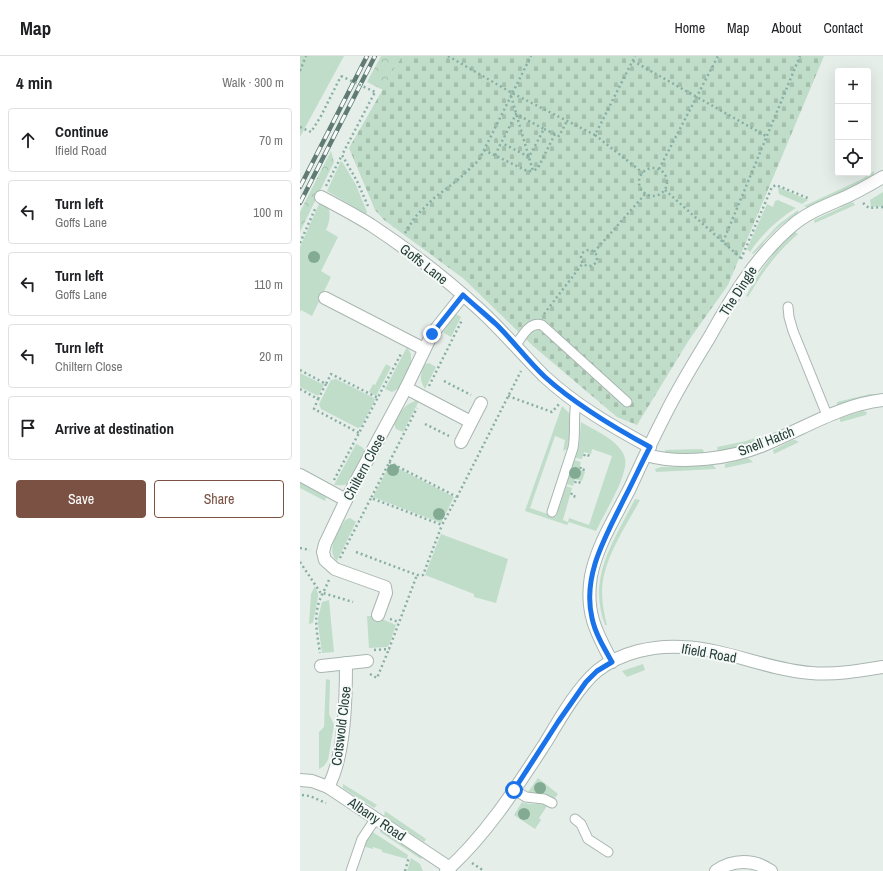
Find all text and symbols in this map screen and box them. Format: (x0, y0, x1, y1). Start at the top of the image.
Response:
text: Map (20, 15, 51, 41)
text: Home (674, 19, 705, 37)
text: Map (727, 19, 749, 37)
text: About (771, 19, 801, 37)
text: Contact (823, 19, 863, 37)
map controls (835, 68, 871, 176)
button: + (835, 68, 871, 104)
text: 4 min (16, 71, 52, 94)
text: Walk · 300 m (222, 74, 284, 91)
button: − (835, 104, 871, 140)
text: Continue (55, 121, 108, 142)
icon: ahead (17, 129, 39, 151)
text: 70 m (259, 132, 283, 149)
button: locate (835, 140, 871, 176)
text: Ifield Road (55, 142, 107, 159)
text: Turn left (55, 193, 103, 214)
icon: left (17, 201, 39, 223)
text: 100 m (253, 204, 283, 221)
text: Goffs Lane (55, 214, 107, 231)
street label: Goffs Lane (396, 240, 452, 288)
street label: The Dingle (715, 263, 761, 319)
text: Turn left (55, 265, 103, 286)
icon: left (17, 273, 39, 295)
text: 110 m (254, 276, 283, 293)
text: Goffs Lane (55, 286, 107, 303)
route end (423, 325, 441, 343)
text: Turn left (55, 337, 103, 358)
icon: left (17, 345, 39, 367)
text: 20 m (259, 348, 283, 365)
text: Chiltern Close (55, 358, 123, 375)
icon: arrive (17, 417, 39, 439)
text: Arrive at destination (55, 418, 174, 439)
street label: Snell Hatch (735, 422, 797, 460)
street label: Chiltern Close (339, 431, 389, 503)
button: Save (16, 480, 146, 518)
button: Share (154, 480, 284, 518)
street label: Ifield Road (680, 639, 738, 667)
street label: Cotswold Close (327, 685, 355, 767)
route start (505, 781, 523, 799)
street label: Albany Road (344, 793, 409, 845)

